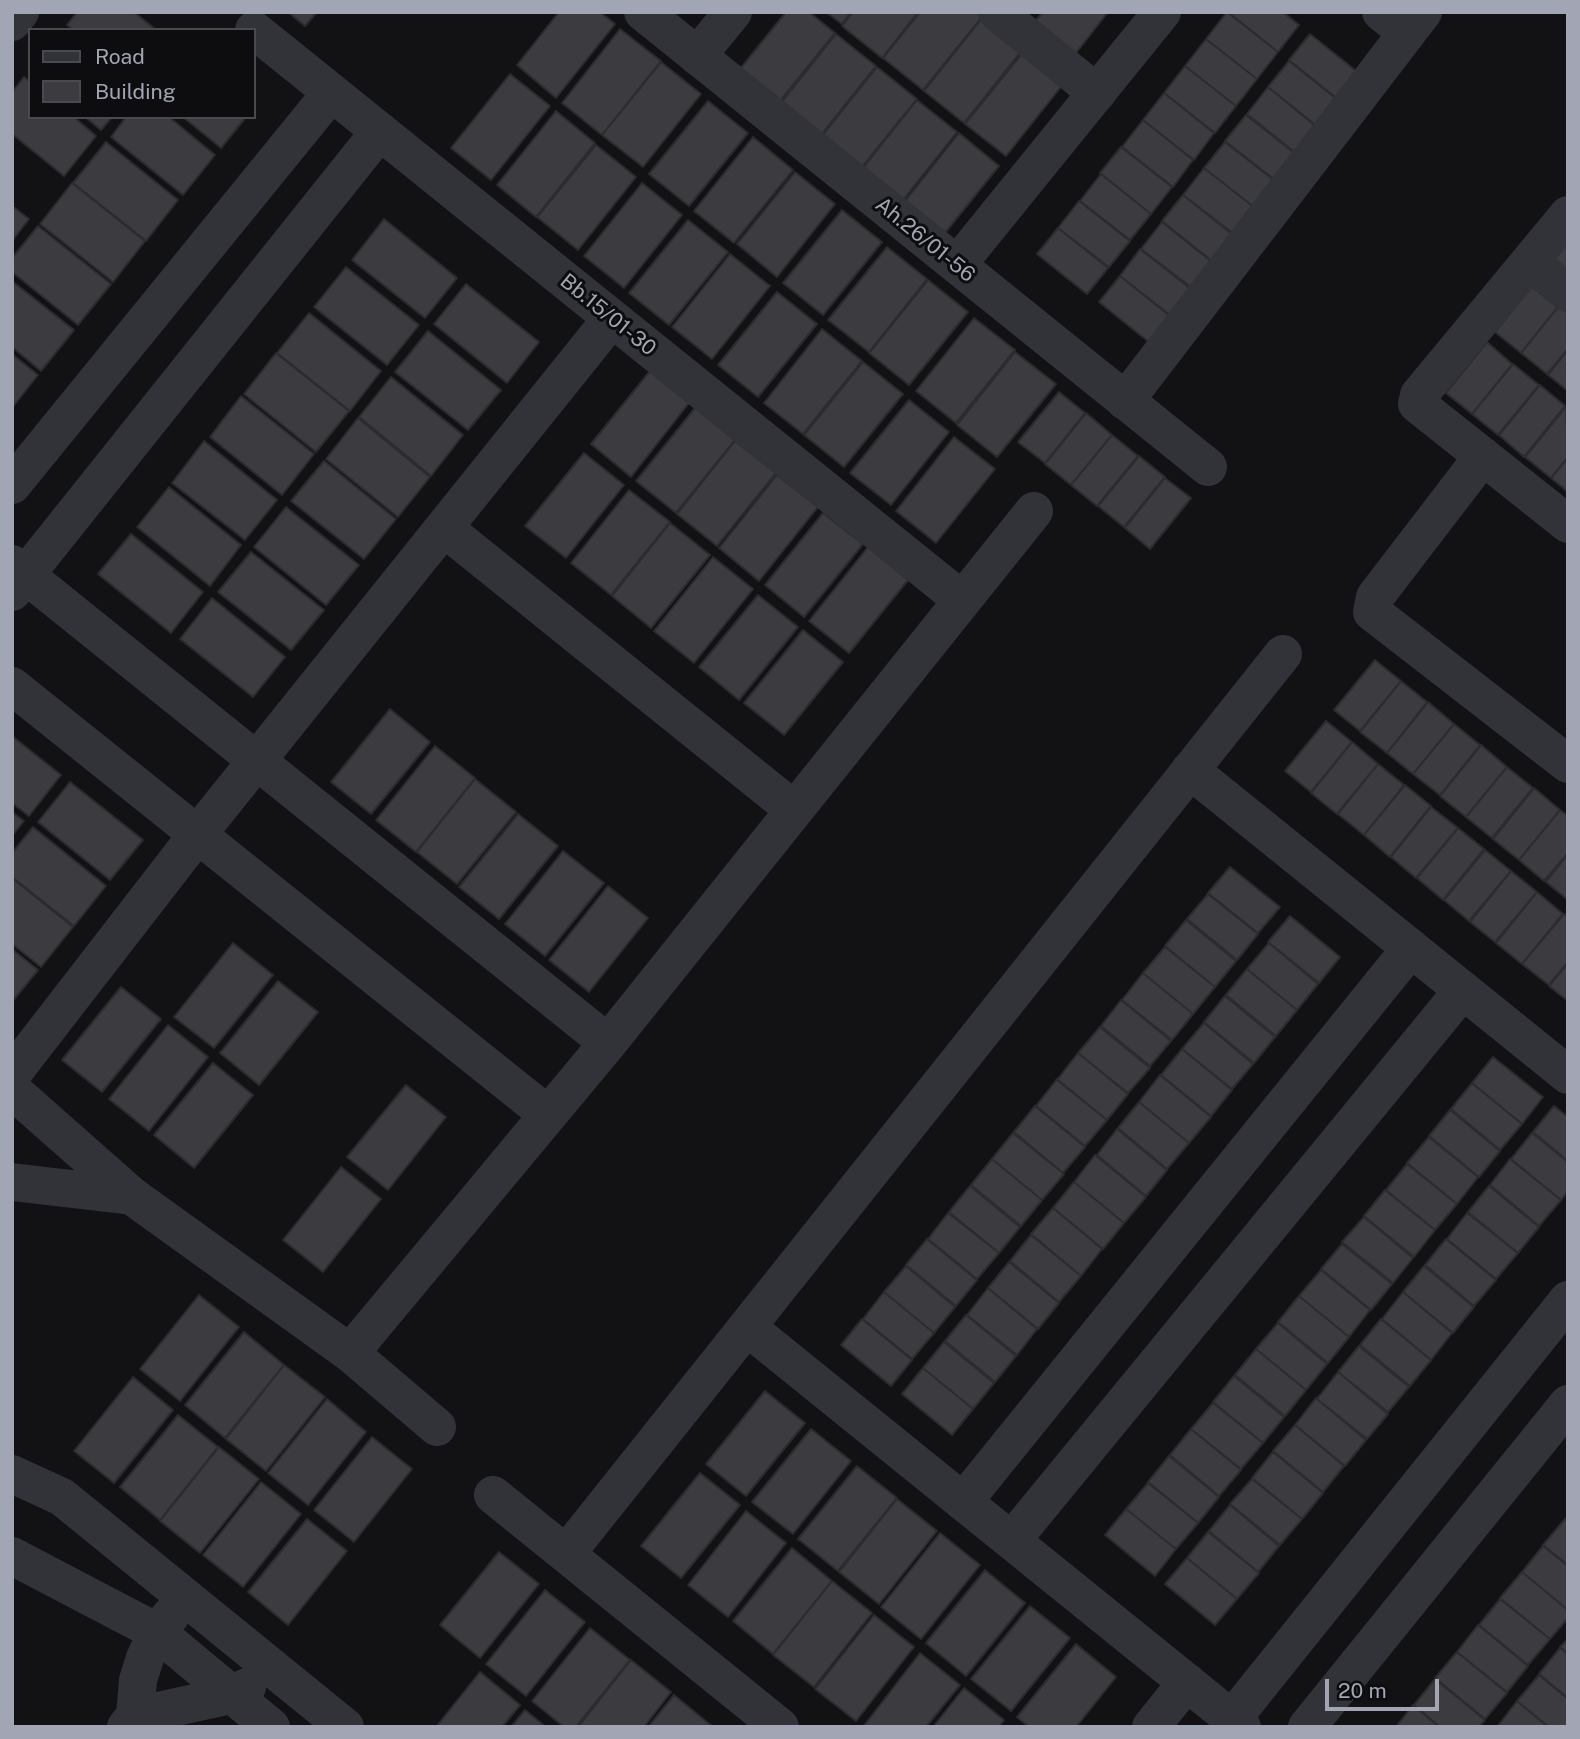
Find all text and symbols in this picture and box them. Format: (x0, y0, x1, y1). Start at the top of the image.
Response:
legend (28, 28, 256, 119)
text: Road (95, 44, 145, 69)
text: Building (95, 79, 176, 104)
street label: Ah.26/01-56 (870, 192, 980, 288)
street label: Bb.15/01-30 (555, 269, 661, 361)
scale bar (1328, 1666, 1442, 1710)
text: 20 m (1338, 1678, 1387, 1703)

